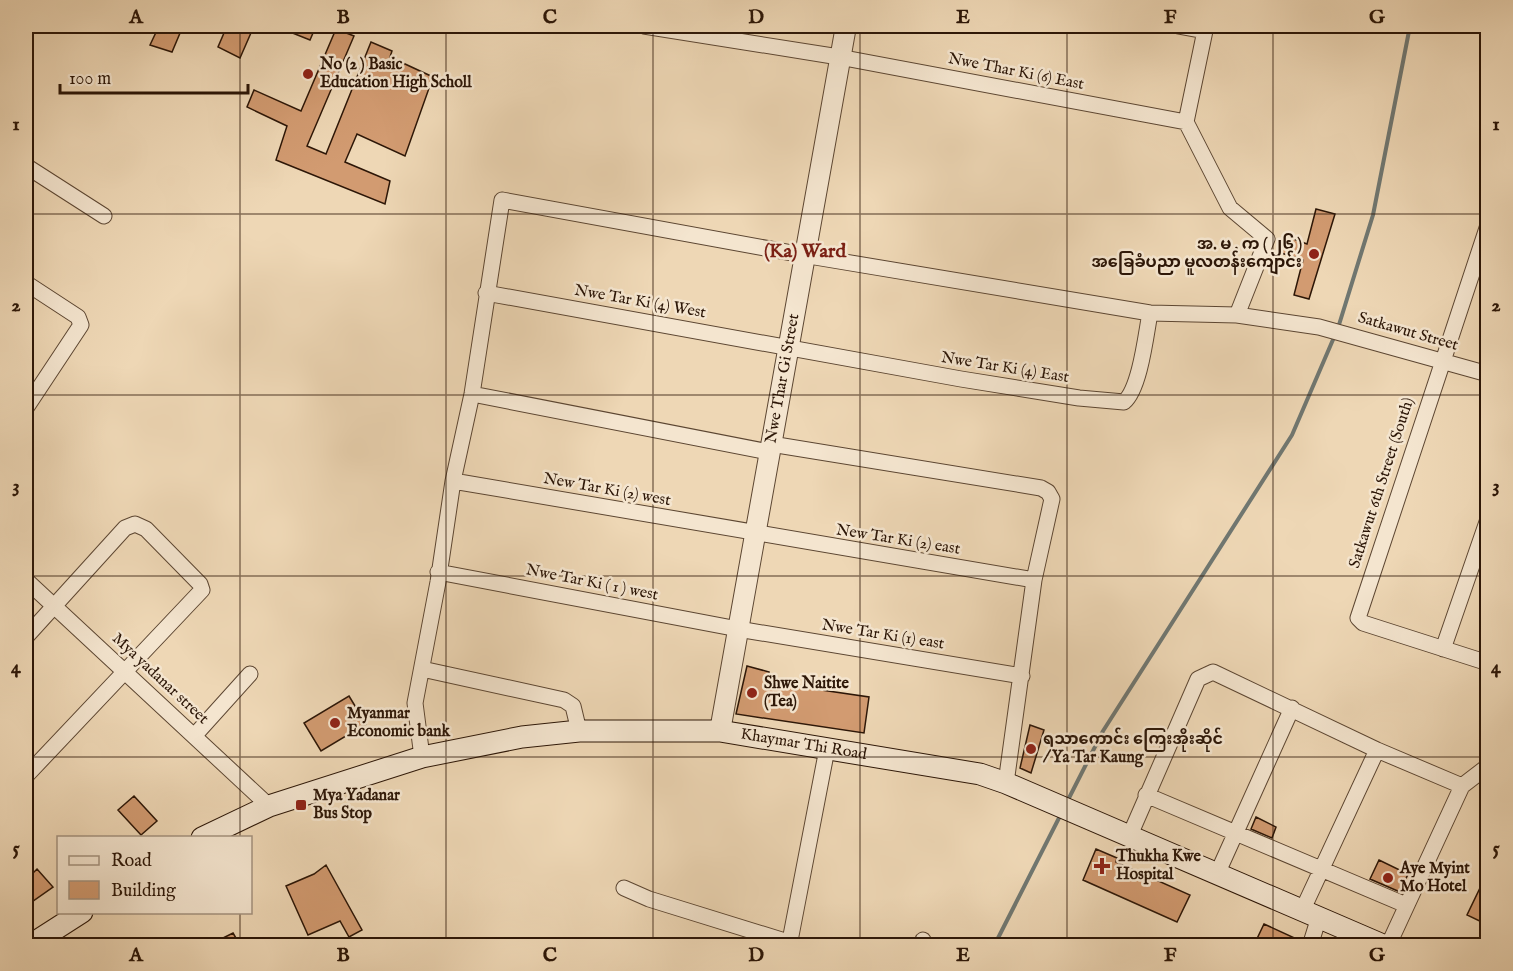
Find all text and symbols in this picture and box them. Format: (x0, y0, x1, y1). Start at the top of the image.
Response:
text: A (128, 5, 144, 30)
text: B (336, 5, 350, 30)
text: C (543, 5, 557, 30)
text: D (748, 5, 764, 30)
text: E (956, 5, 970, 30)
text: F (1164, 5, 1177, 30)
text: G (1369, 5, 1386, 30)
street label: Nwe Thar Ki (6) East (946, 49, 1086, 95)
place label: No (2 ) Basic Education High Scholl (319, 55, 472, 93)
scale bar (60, 57, 248, 95)
marker: No (2 ) Basic Education High Scholl (301, 67, 315, 81)
text: 100 m (69, 68, 111, 91)
text: 1 (12, 112, 20, 137)
text: 1 (1492, 112, 1500, 137)
place label: အ. မ . က ( ၂၆ ) အခြေခံပညာ မူလတန်းကျောင်း (1092, 233, 1302, 275)
district label: (Ka) Ward (764, 239, 847, 264)
marker: အ. မ . က ( ၂၆ ) အခြေခံပညာ မူလတန်းကျောင်း (1307, 247, 1321, 261)
street label: Nwe Tar Ki (4) West (573, 281, 708, 324)
text: 2 (11, 293, 21, 318)
text: 2 (1491, 293, 1501, 318)
street label: Satkawut Street (1356, 308, 1461, 356)
street label: Nwe Thar Gi Street (762, 312, 804, 445)
street label: Nwe Tar Ki (4) East (940, 348, 1071, 388)
street label: Satkawut 6th Street (South) (1345, 395, 1419, 571)
street label: New Tar Ki (2) west (542, 469, 673, 511)
text: 3 (12, 474, 20, 499)
text: 3 (1492, 474, 1500, 499)
street label: New Tar Ki (2) east (835, 520, 962, 560)
street label: Nwe Tar Ki ( 1 ) west (524, 560, 660, 606)
street label: Nwe Tar Ki (1) east (820, 615, 946, 655)
street label: Mya yadanar street (108, 629, 213, 729)
text: 4 (11, 655, 22, 680)
text: 4 (1491, 655, 1502, 680)
place label: Shwe Naitite (Tea) (764, 674, 850, 712)
marker: Shwe Naitite (Tea) (745, 686, 759, 700)
place label: Myanmar Economic bank (347, 704, 451, 742)
marker: Myanmar Economic bank (328, 716, 342, 730)
street label: Khaymar Thi Road (739, 725, 869, 765)
place label: ရသာကောင်း ကြေးအိုးဆိုင် / Ya Tar Kaung (1042, 727, 1223, 768)
marker: ရသာကောင်း ကြေးအိုးဆိုင် / Ya Tar Kaung (1024, 742, 1038, 756)
place label: Mya Yadanar Bus Stop (313, 786, 400, 824)
marker: Mya Yadanar Bus Stop (294, 798, 308, 812)
text: 5 (12, 836, 20, 861)
legend (57, 836, 252, 914)
text: 5 (1492, 836, 1500, 861)
place label: Thukha Kwe Hospital (1115, 847, 1202, 885)
text: Road (111, 850, 152, 873)
marker: Thukha Kwe Hospital (1093, 857, 1111, 875)
place label: Aye Myint Mo Hotel (1399, 859, 1470, 897)
marker: Aye Myint Mo Hotel (1381, 871, 1395, 885)
text: Building (111, 880, 176, 903)
text: A (128, 943, 144, 968)
text: B (336, 943, 350, 968)
text: C (543, 943, 557, 968)
text: D (748, 943, 764, 968)
text: E (956, 943, 970, 968)
text: F (1164, 943, 1177, 968)
text: G (1369, 943, 1386, 968)

